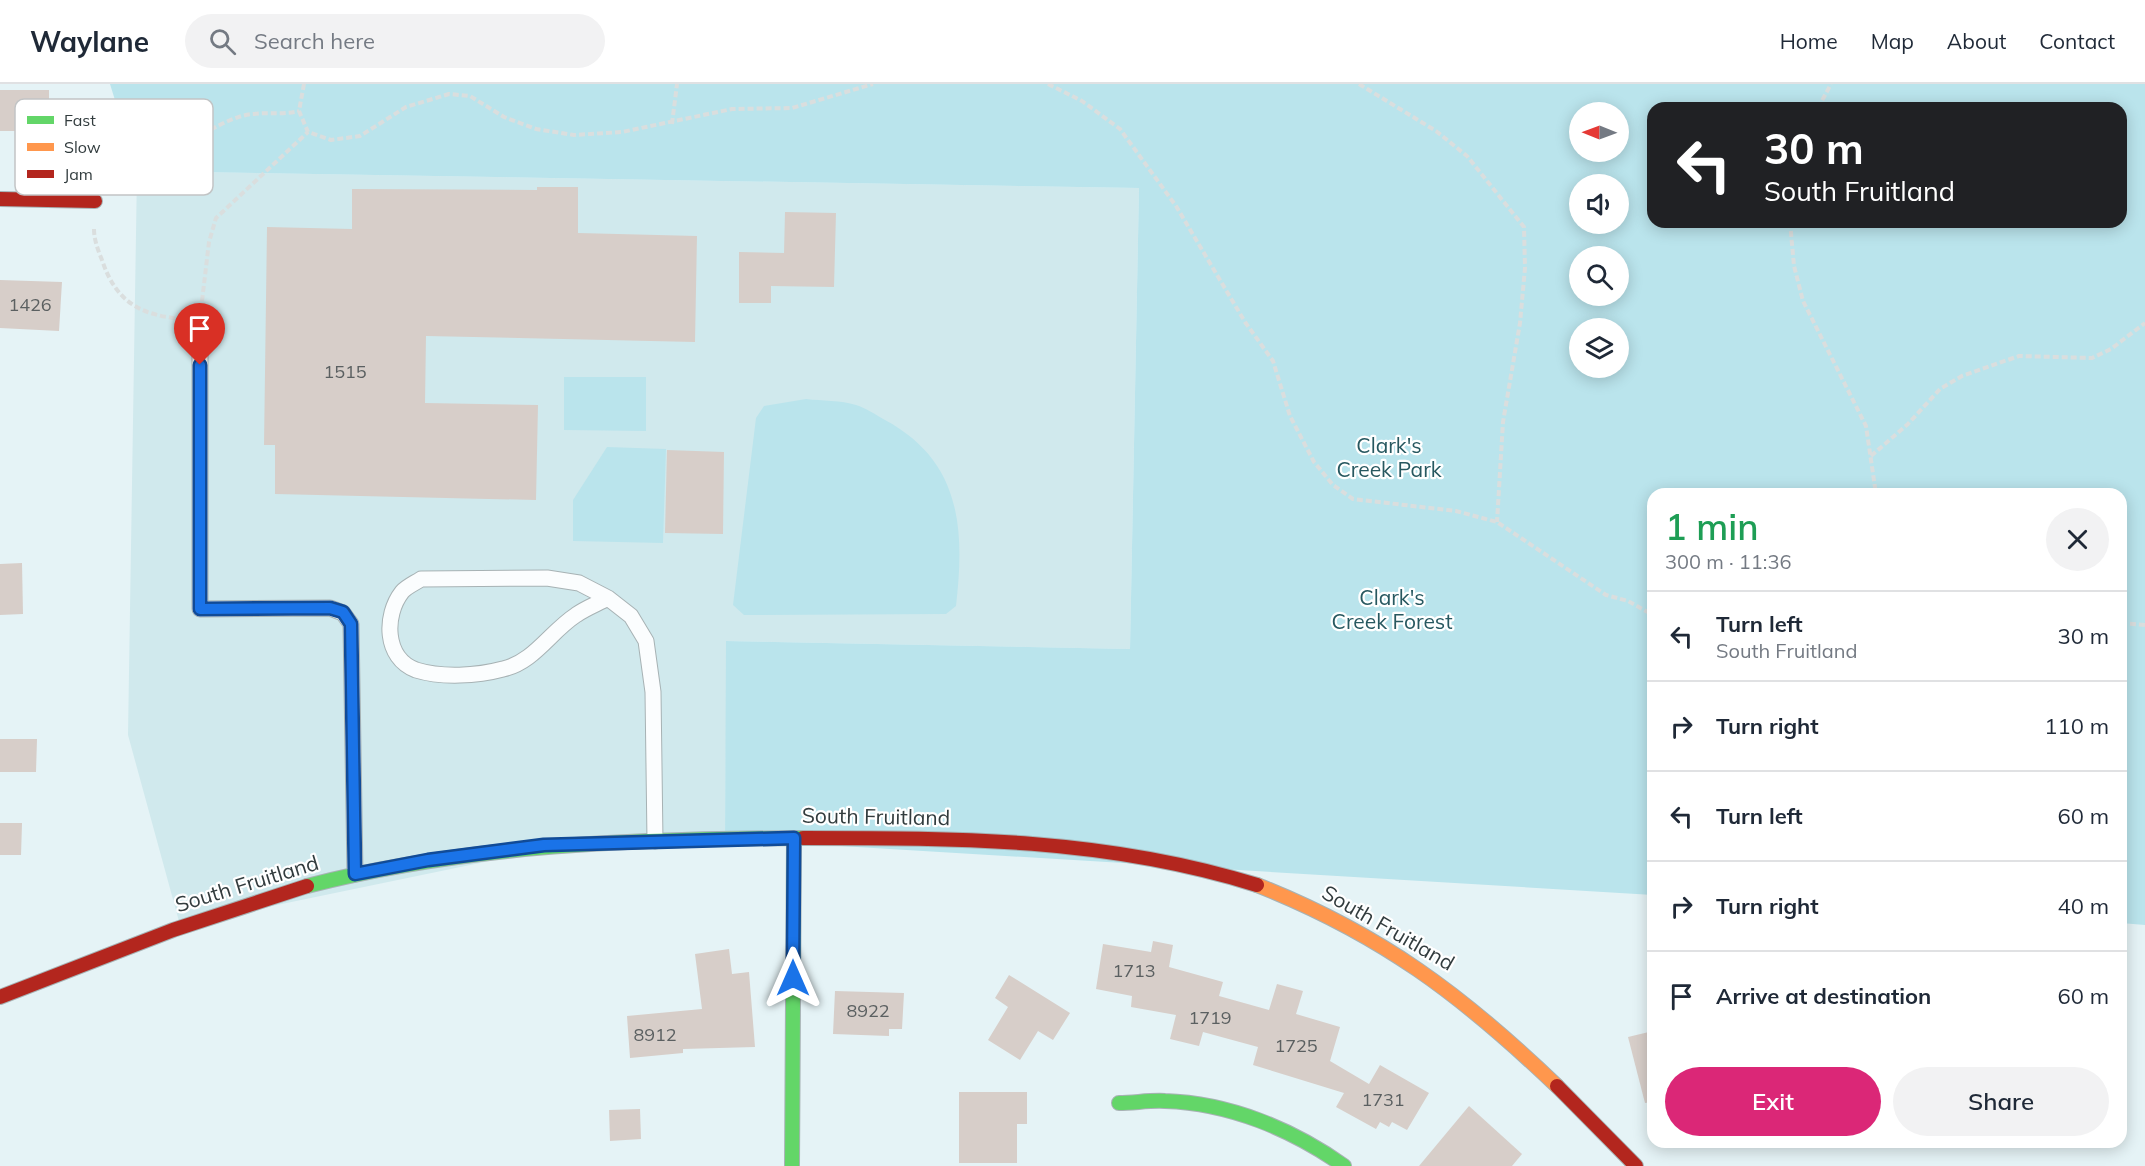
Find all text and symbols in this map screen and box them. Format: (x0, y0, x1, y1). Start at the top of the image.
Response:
search box (185, 14, 605, 68)
text: Waylane (30, 24, 149, 59)
icon: search (206, 25, 239, 58)
text: Search here (254, 27, 375, 55)
text: Home (1780, 28, 1838, 54)
text: Map (1871, 28, 1914, 54)
text: About (1947, 28, 2006, 54)
text: Contact (2039, 28, 2115, 54)
legend (15, 99, 213, 195)
north arrow (1569, 102, 1629, 162)
map controls (1569, 102, 1629, 378)
text: Fast (64, 110, 96, 130)
text: 30 m (1764, 122, 1864, 175)
icon: left (1665, 126, 1743, 204)
text: Slow (64, 137, 101, 157)
text: Jam (64, 164, 93, 184)
button: sound (1569, 174, 1629, 234)
text: South Fruitland (1764, 174, 1955, 208)
button: search (1569, 246, 1629, 306)
house number: 1426 (8, 293, 52, 316)
pin (174, 303, 225, 365)
icon: arrive (183, 312, 216, 345)
button: layers (1569, 318, 1629, 378)
house number: 1515 (323, 360, 367, 383)
park label: Clark's Creek Park (1336, 432, 1442, 482)
text: 1 min (1665, 504, 1759, 549)
button: close (2046, 508, 2109, 571)
text: 300 m · 11:36 (1665, 549, 1791, 574)
park label: Clark's Creek Forest (1332, 584, 1452, 634)
text: Turn left (1716, 610, 1803, 638)
icon: left (1665, 620, 1698, 653)
text: 30 m (2058, 622, 2109, 650)
text: South Fruitland (1716, 638, 1857, 663)
icon: right (1665, 710, 1698, 743)
text: Turn right (1716, 712, 1819, 740)
text: 110 m (2044, 712, 2109, 740)
icon: left (1665, 800, 1698, 833)
street label: South Fruitland (802, 802, 950, 830)
text: Turn left (1716, 802, 1803, 830)
text: 60 m (2058, 802, 2109, 830)
street label: South Fruitland (172, 849, 322, 917)
street label: South Fruitland (1318, 879, 1459, 976)
icon: right (1665, 890, 1698, 923)
text: Turn right (1716, 892, 1819, 920)
text: 40 m (2058, 892, 2109, 920)
position arrow (761, 946, 825, 1010)
house number: 1713 (1112, 959, 1156, 982)
icon: arrive (1665, 980, 1698, 1013)
text: Arrive at destination (1716, 982, 1931, 1010)
text: 60 m (2058, 982, 2109, 1010)
house number: 8922 (846, 999, 890, 1022)
house number: 1719 (1188, 1006, 1232, 1029)
house number: 8912 (633, 1023, 677, 1046)
house number: 1725 (1274, 1034, 1318, 1057)
button: Exit (1665, 1067, 1881, 1136)
button: Share (1893, 1067, 2109, 1136)
house number: 1731 (1361, 1088, 1405, 1111)

